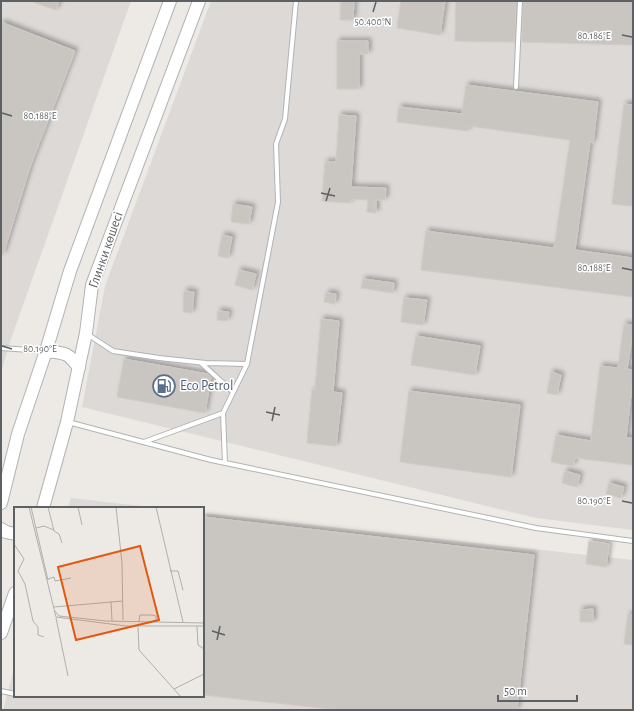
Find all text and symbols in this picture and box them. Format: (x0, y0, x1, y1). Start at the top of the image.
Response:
text: 50.400°N (355, 17, 391, 27)
text: 80.186°E (578, 31, 611, 41)
text: 80.188°E (24, 111, 57, 121)
street label: Глинки көшесі (86, 210, 126, 290)
text: 80.188°E (578, 263, 611, 273)
text: 80.190°E (23, 344, 57, 354)
fuel station icon: Eco Petrol (151, 373, 177, 399)
place label: Eco Petrol (180, 379, 233, 393)
text: 80.190°E (577, 496, 611, 506)
inset map (14, 507, 204, 697)
scale bar (498, 677, 577, 703)
text: 50 m (504, 685, 527, 697)

